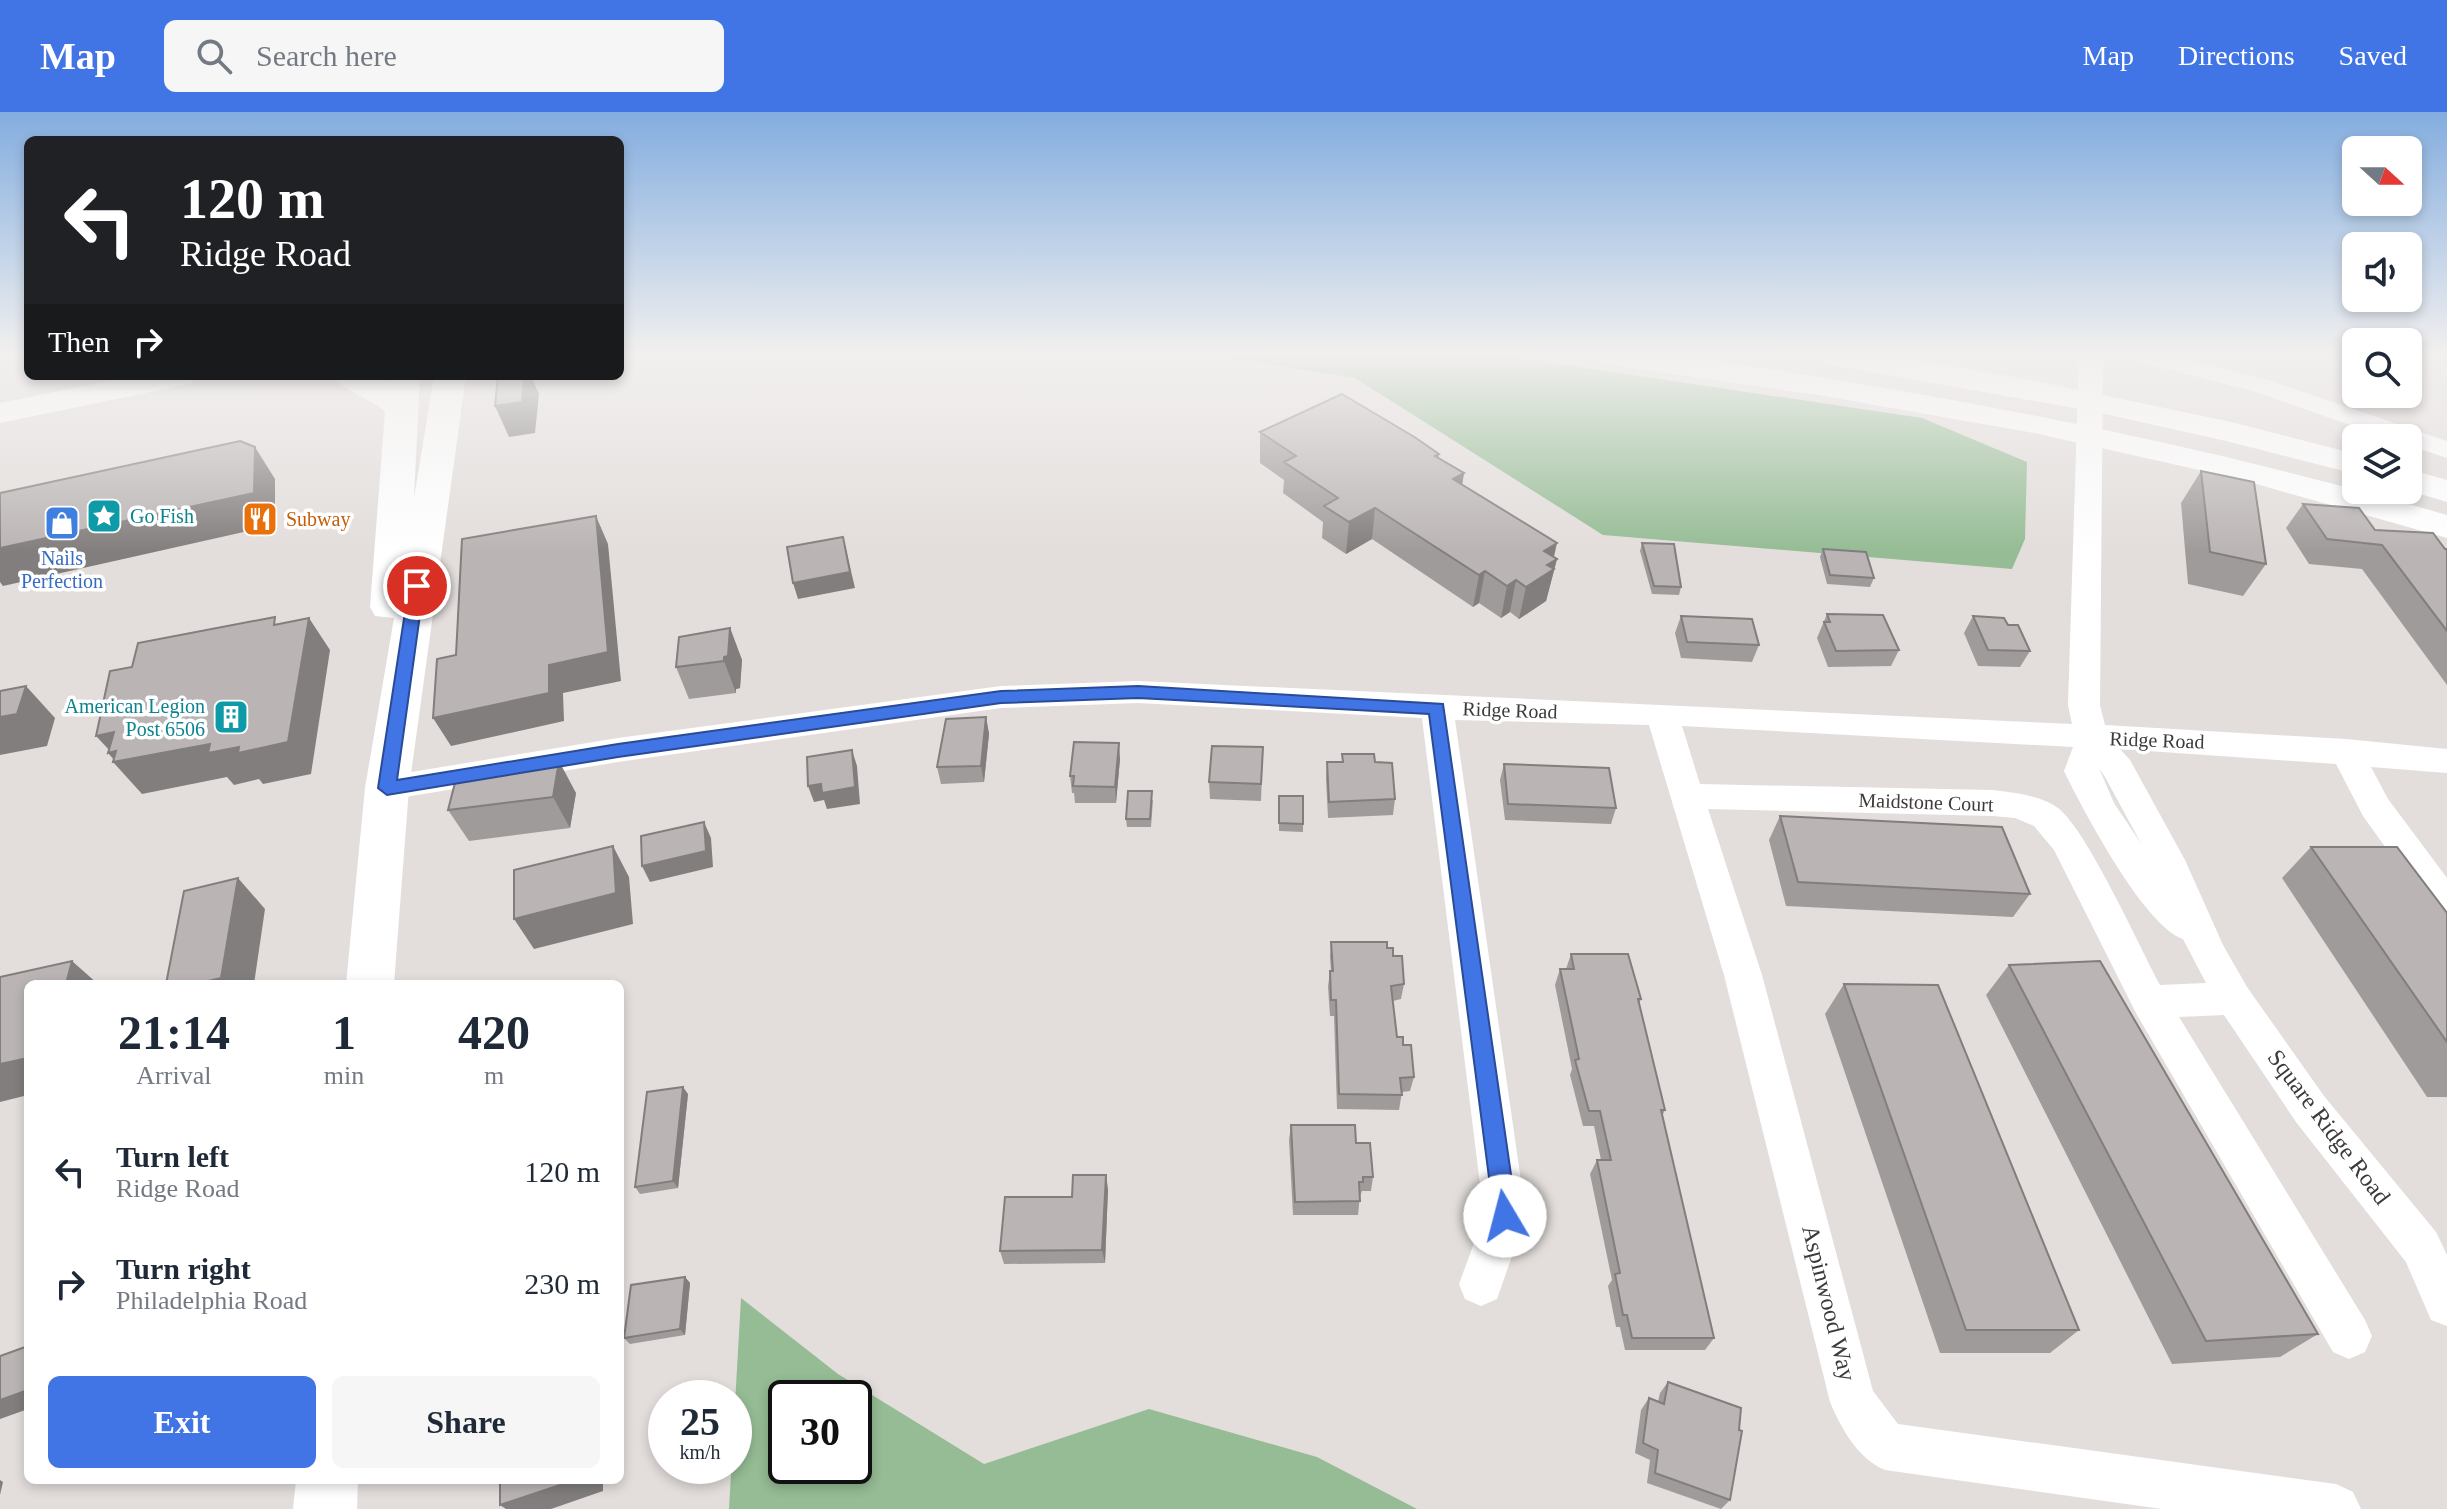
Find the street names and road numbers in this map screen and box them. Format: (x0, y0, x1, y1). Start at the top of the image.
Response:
street label: Ridge Road (1462, 697, 1558, 724)
street label: Ridge Road (2109, 727, 2205, 754)
street label: Maidstone Court (1858, 789, 1994, 815)
street label: Square Ridge Road (2262, 1045, 2396, 1209)
street label: Aspinwood Way (1797, 1222, 1861, 1384)

